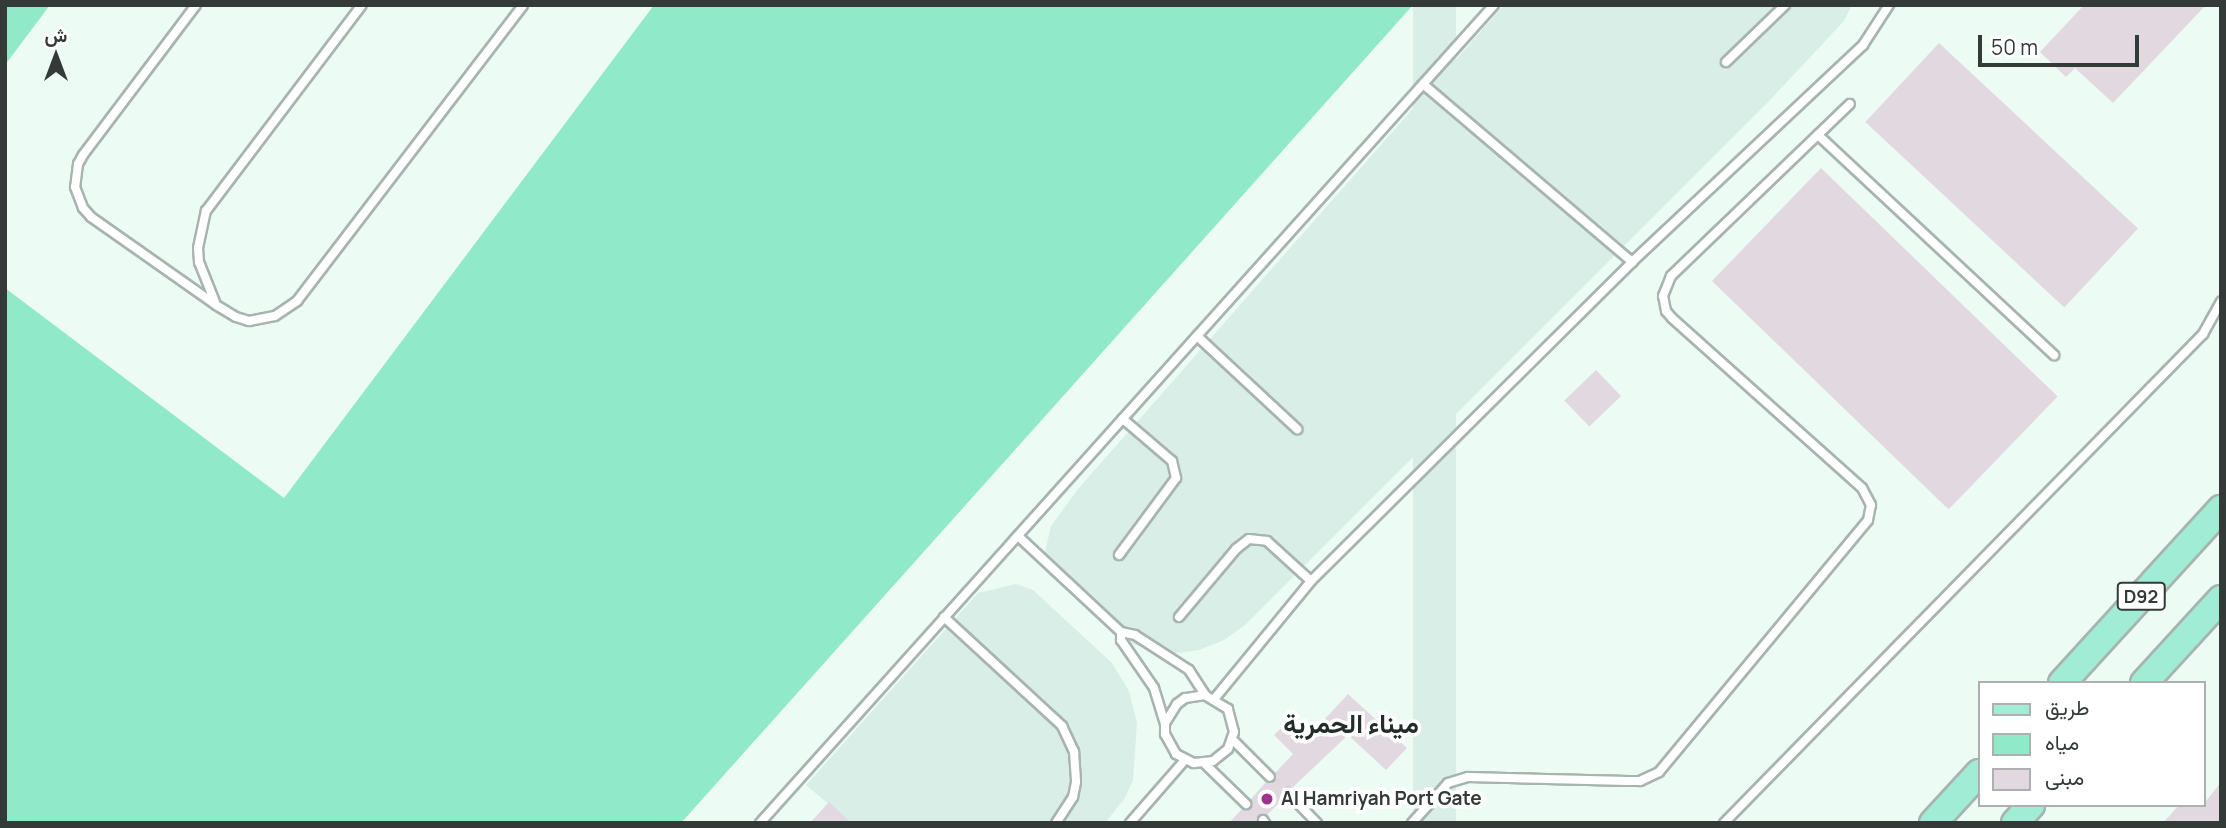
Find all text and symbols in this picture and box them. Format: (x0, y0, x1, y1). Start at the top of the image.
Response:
north arrow (21, 21, 91, 91)
scale bar (1981, 21, 2142, 65)
text: ش (45, 22, 67, 48)
text: 50 m (1991, 33, 2038, 61)
road number: D92 (2116, 582, 2166, 610)
legend (1978, 681, 2205, 807)
text: طريق (2045, 693, 2090, 721)
district label: ميناء الحمرية (1283, 708, 1419, 740)
text: مياه (2045, 728, 2079, 756)
text: مبنى (2045, 763, 2084, 791)
place label: Al Hamriyah Port Gate (1281, 788, 1482, 810)
marker: Al Hamriyah Port Gate (1259, 791, 1275, 807)

